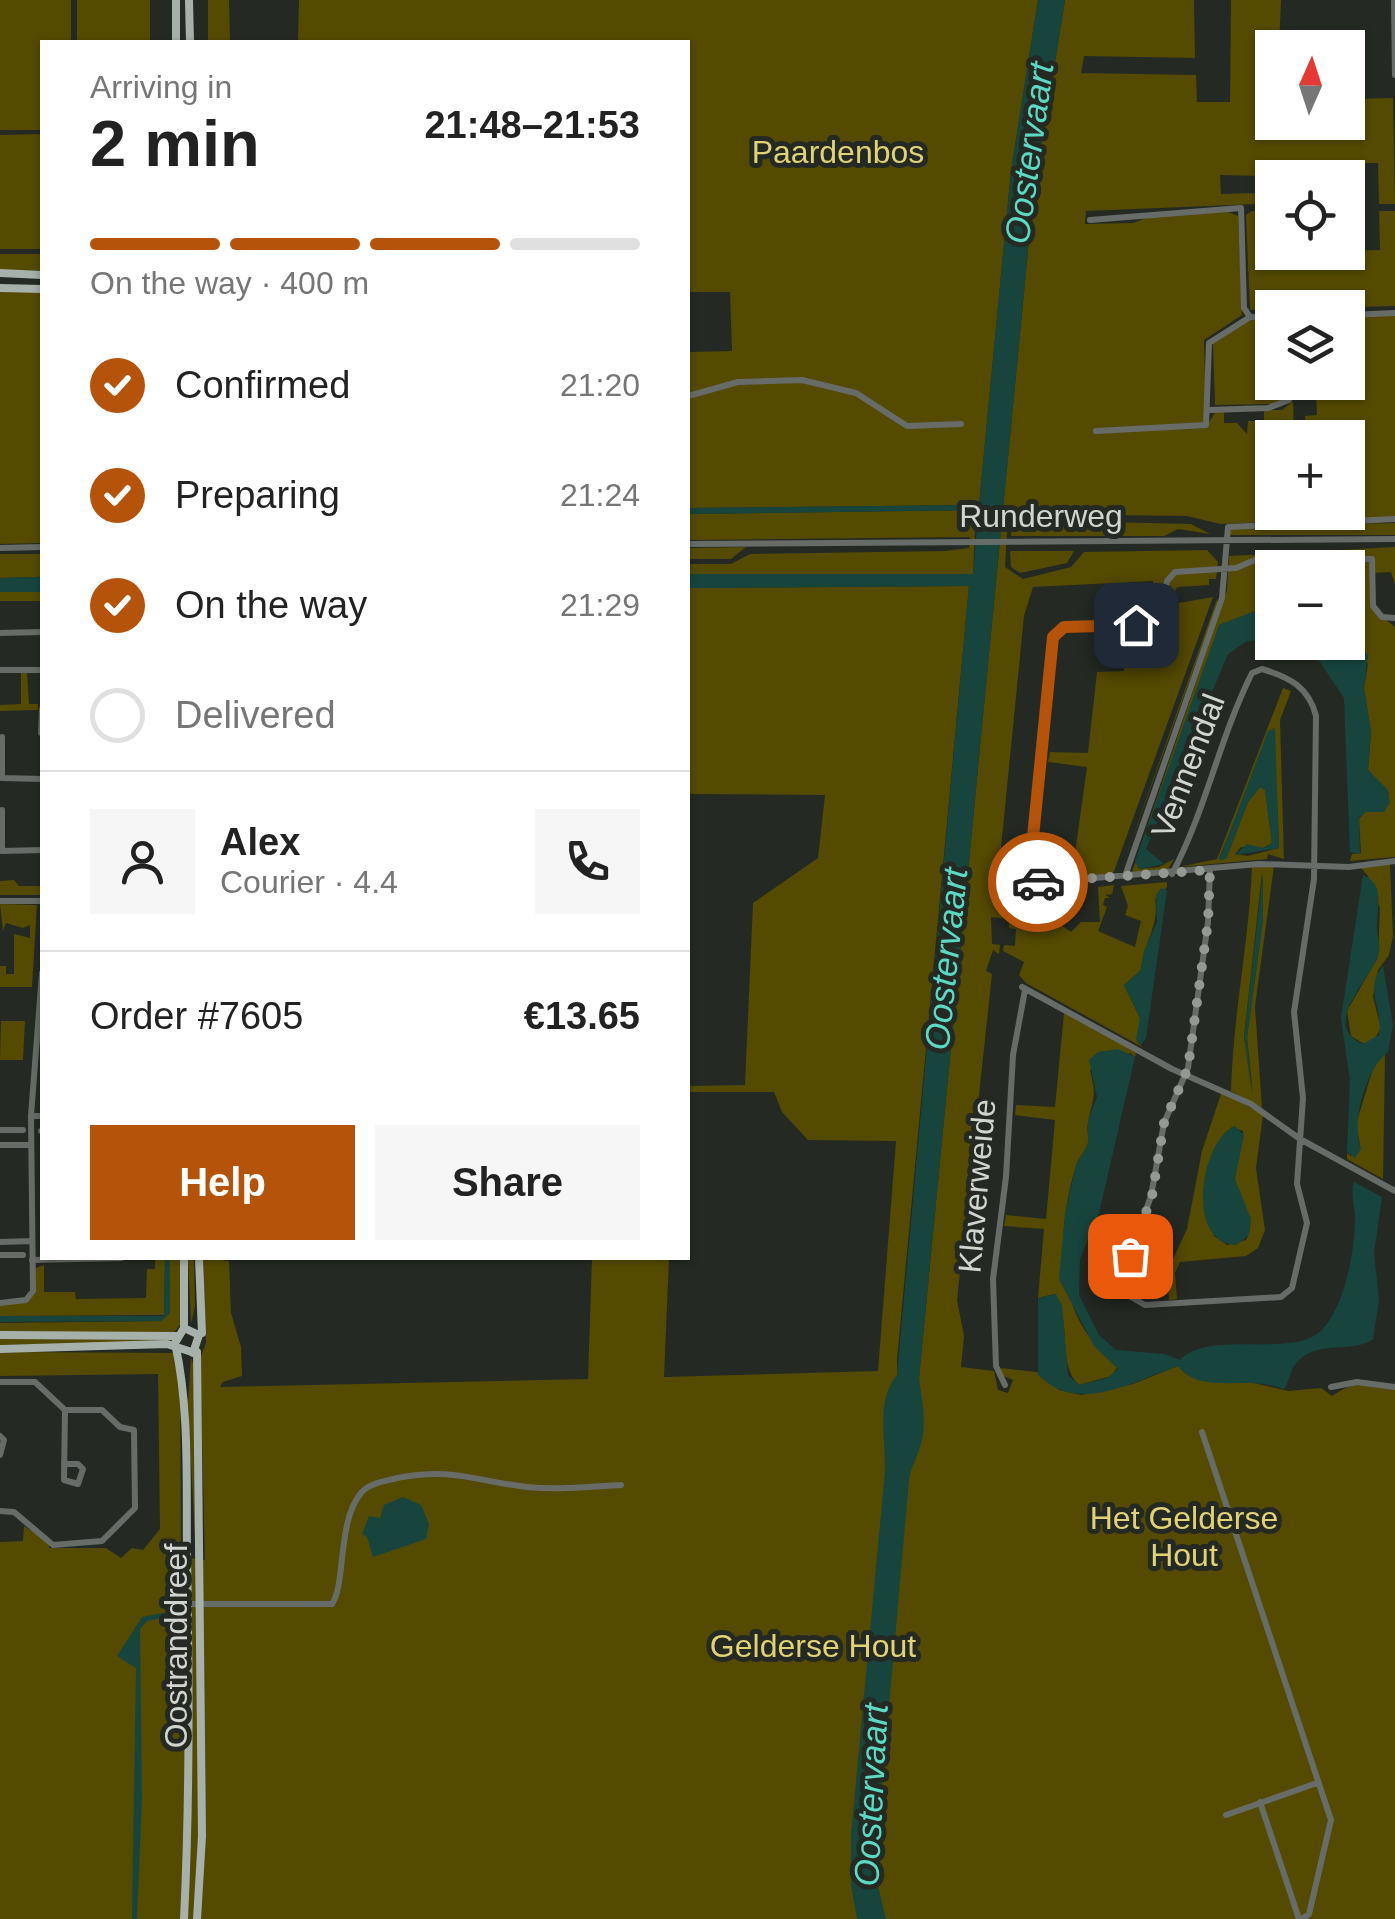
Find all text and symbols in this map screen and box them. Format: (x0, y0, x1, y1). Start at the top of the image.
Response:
north arrow (1255, 30, 1365, 140)
map controls (1255, 30, 1365, 660)
water label: Oostervaart (996, 58, 1061, 246)
text: Arriving in (90, 69, 232, 105)
text: 21:48–21:53 (424, 104, 640, 146)
text: 2 min (90, 107, 260, 180)
park label: Paardenbos (752, 134, 924, 170)
button: locate (1255, 160, 1365, 270)
text: On the way · 400 m (90, 265, 369, 301)
button: layers (1255, 290, 1365, 400)
icon: check (90, 358, 145, 413)
text: Confirmed (175, 364, 350, 406)
text: 21:20 (560, 367, 640, 403)
button: + (1255, 420, 1365, 530)
icon: check (90, 468, 145, 523)
text: Preparing (175, 474, 340, 516)
text: 21:24 (560, 477, 640, 513)
street label: Runderweg (959, 498, 1123, 534)
button: − (1255, 550, 1365, 660)
icon: check (90, 578, 145, 633)
pin (1094, 583, 1179, 668)
text: On the way (175, 584, 367, 626)
text: 21:29 (560, 587, 640, 623)
icon: home (1109, 598, 1164, 653)
street label: Vennendal (1144, 689, 1232, 843)
text: Delivered (175, 694, 336, 736)
button: person (90, 809, 195, 914)
button: phone (535, 809, 640, 914)
text: Alex (220, 821, 300, 863)
courier (988, 832, 1088, 932)
icon: car (1011, 855, 1066, 910)
text: Courier · 4.4 (220, 864, 398, 900)
water label: Oostervaart (917, 865, 975, 1052)
text: Order #7605 (90, 995, 303, 1037)
text: €13.65 (524, 995, 640, 1037)
street label: Klaverweide (951, 1098, 1003, 1274)
button: Help (90, 1125, 355, 1240)
button: Share (375, 1125, 640, 1240)
pin (1088, 1214, 1173, 1299)
icon: bag (1103, 1229, 1158, 1284)
park label: Het Gelderse Hout (1090, 1500, 1278, 1573)
street label: Oostranddreef (158, 1544, 194, 1748)
park label: Gelderse Hout (710, 1628, 916, 1664)
water label: Oostervaart (846, 1701, 895, 1887)

